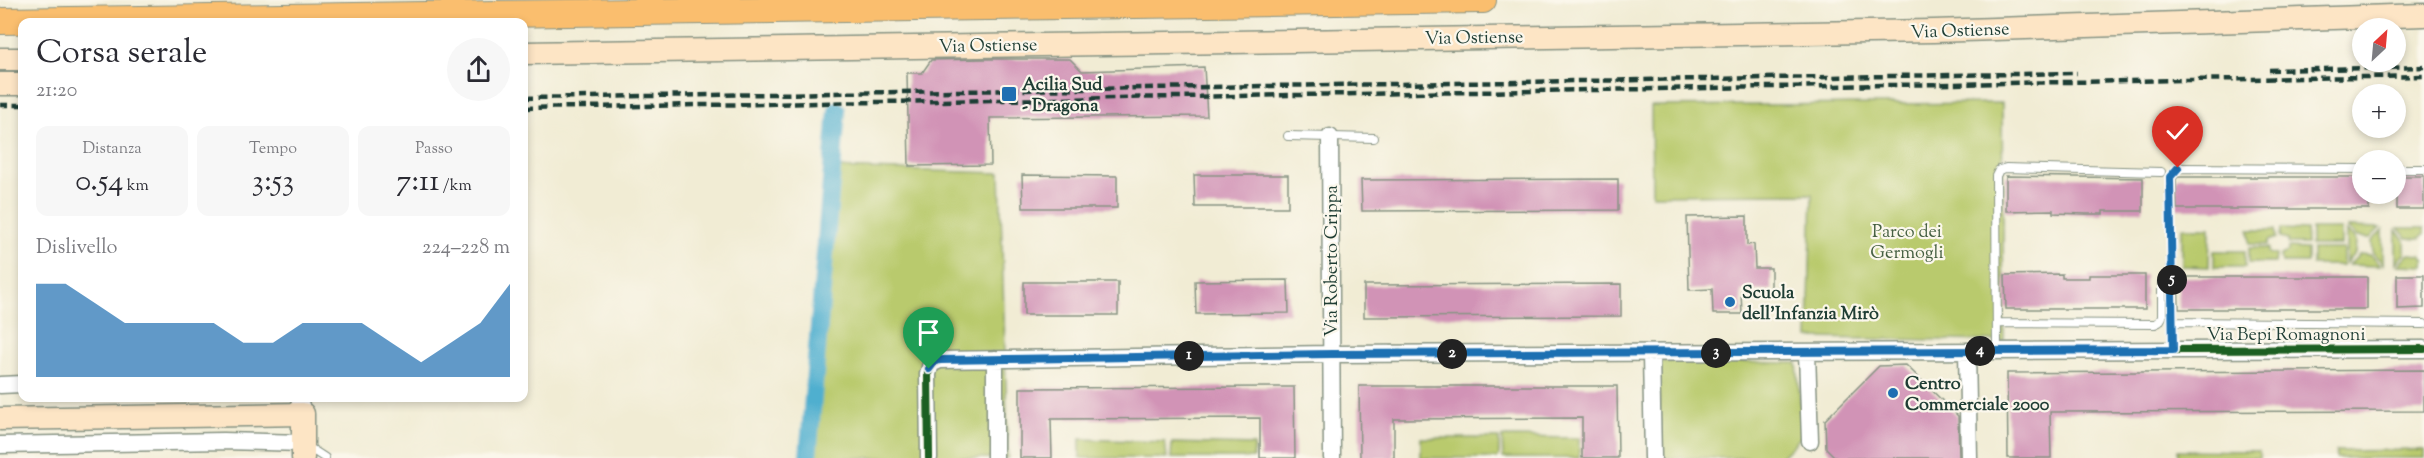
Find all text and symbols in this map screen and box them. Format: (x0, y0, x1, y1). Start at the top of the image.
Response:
street label: Via Ostiense (1910, 17, 2010, 47)
north arrow (2352, 18, 2406, 72)
map controls (2352, 18, 2406, 204)
street label: Via Ostiense (1424, 25, 1524, 53)
text: Corsa serale (36, 30, 208, 78)
street label: Via Ostiense (938, 33, 1038, 61)
button: share (447, 38, 510, 101)
place label: Acilia Sud - Dragona (1022, 73, 1103, 120)
text: 21:20 (36, 77, 77, 106)
button: + (2352, 84, 2406, 138)
marker: Acilia Sud - Dragona (1000, 85, 1018, 103)
pin (2152, 106, 2203, 168)
icon: check (2161, 115, 2194, 148)
text: Distanza (82, 138, 142, 161)
text: Tempo (249, 138, 297, 161)
text: Passo (415, 138, 453, 161)
button: − (2352, 150, 2406, 204)
text: 0.54 (75, 161, 123, 204)
text: 3:53 (252, 161, 294, 204)
text: 7:11 (396, 161, 439, 204)
text: km (123, 175, 149, 198)
text: /km (439, 175, 472, 198)
street label: Via Roberto Crippa (1320, 185, 1346, 337)
park label: Parco dei Germogli (1870, 220, 1944, 267)
text: Dislivello (36, 234, 118, 263)
text: 224–228 m (422, 234, 510, 263)
pin: 5 (2157, 265, 2187, 295)
text: 5 (2169, 268, 2175, 291)
place label: Scuola dell'Infanzia Mirò (1742, 281, 1879, 328)
marker: Scuola dell'Infanzia Mirò (1723, 295, 1737, 309)
pin (903, 307, 954, 369)
icon: arrive (912, 316, 945, 349)
street label: Via Bepi Romagnoni (2206, 323, 2366, 349)
pin: 4 (1965, 336, 1995, 366)
pin: 3 (1701, 338, 1731, 368)
pin: 2 (1437, 339, 1467, 369)
text: 4 (1976, 339, 1984, 362)
pin: 1 (1174, 341, 1204, 371)
text: 3 (1713, 341, 1719, 364)
text: 2 (1448, 342, 1456, 365)
text: 1 (1186, 344, 1192, 367)
place label: Centro Commerciale 2000 (1905, 372, 2050, 419)
marker: Centro Commerciale 2000 (1886, 386, 1900, 400)

